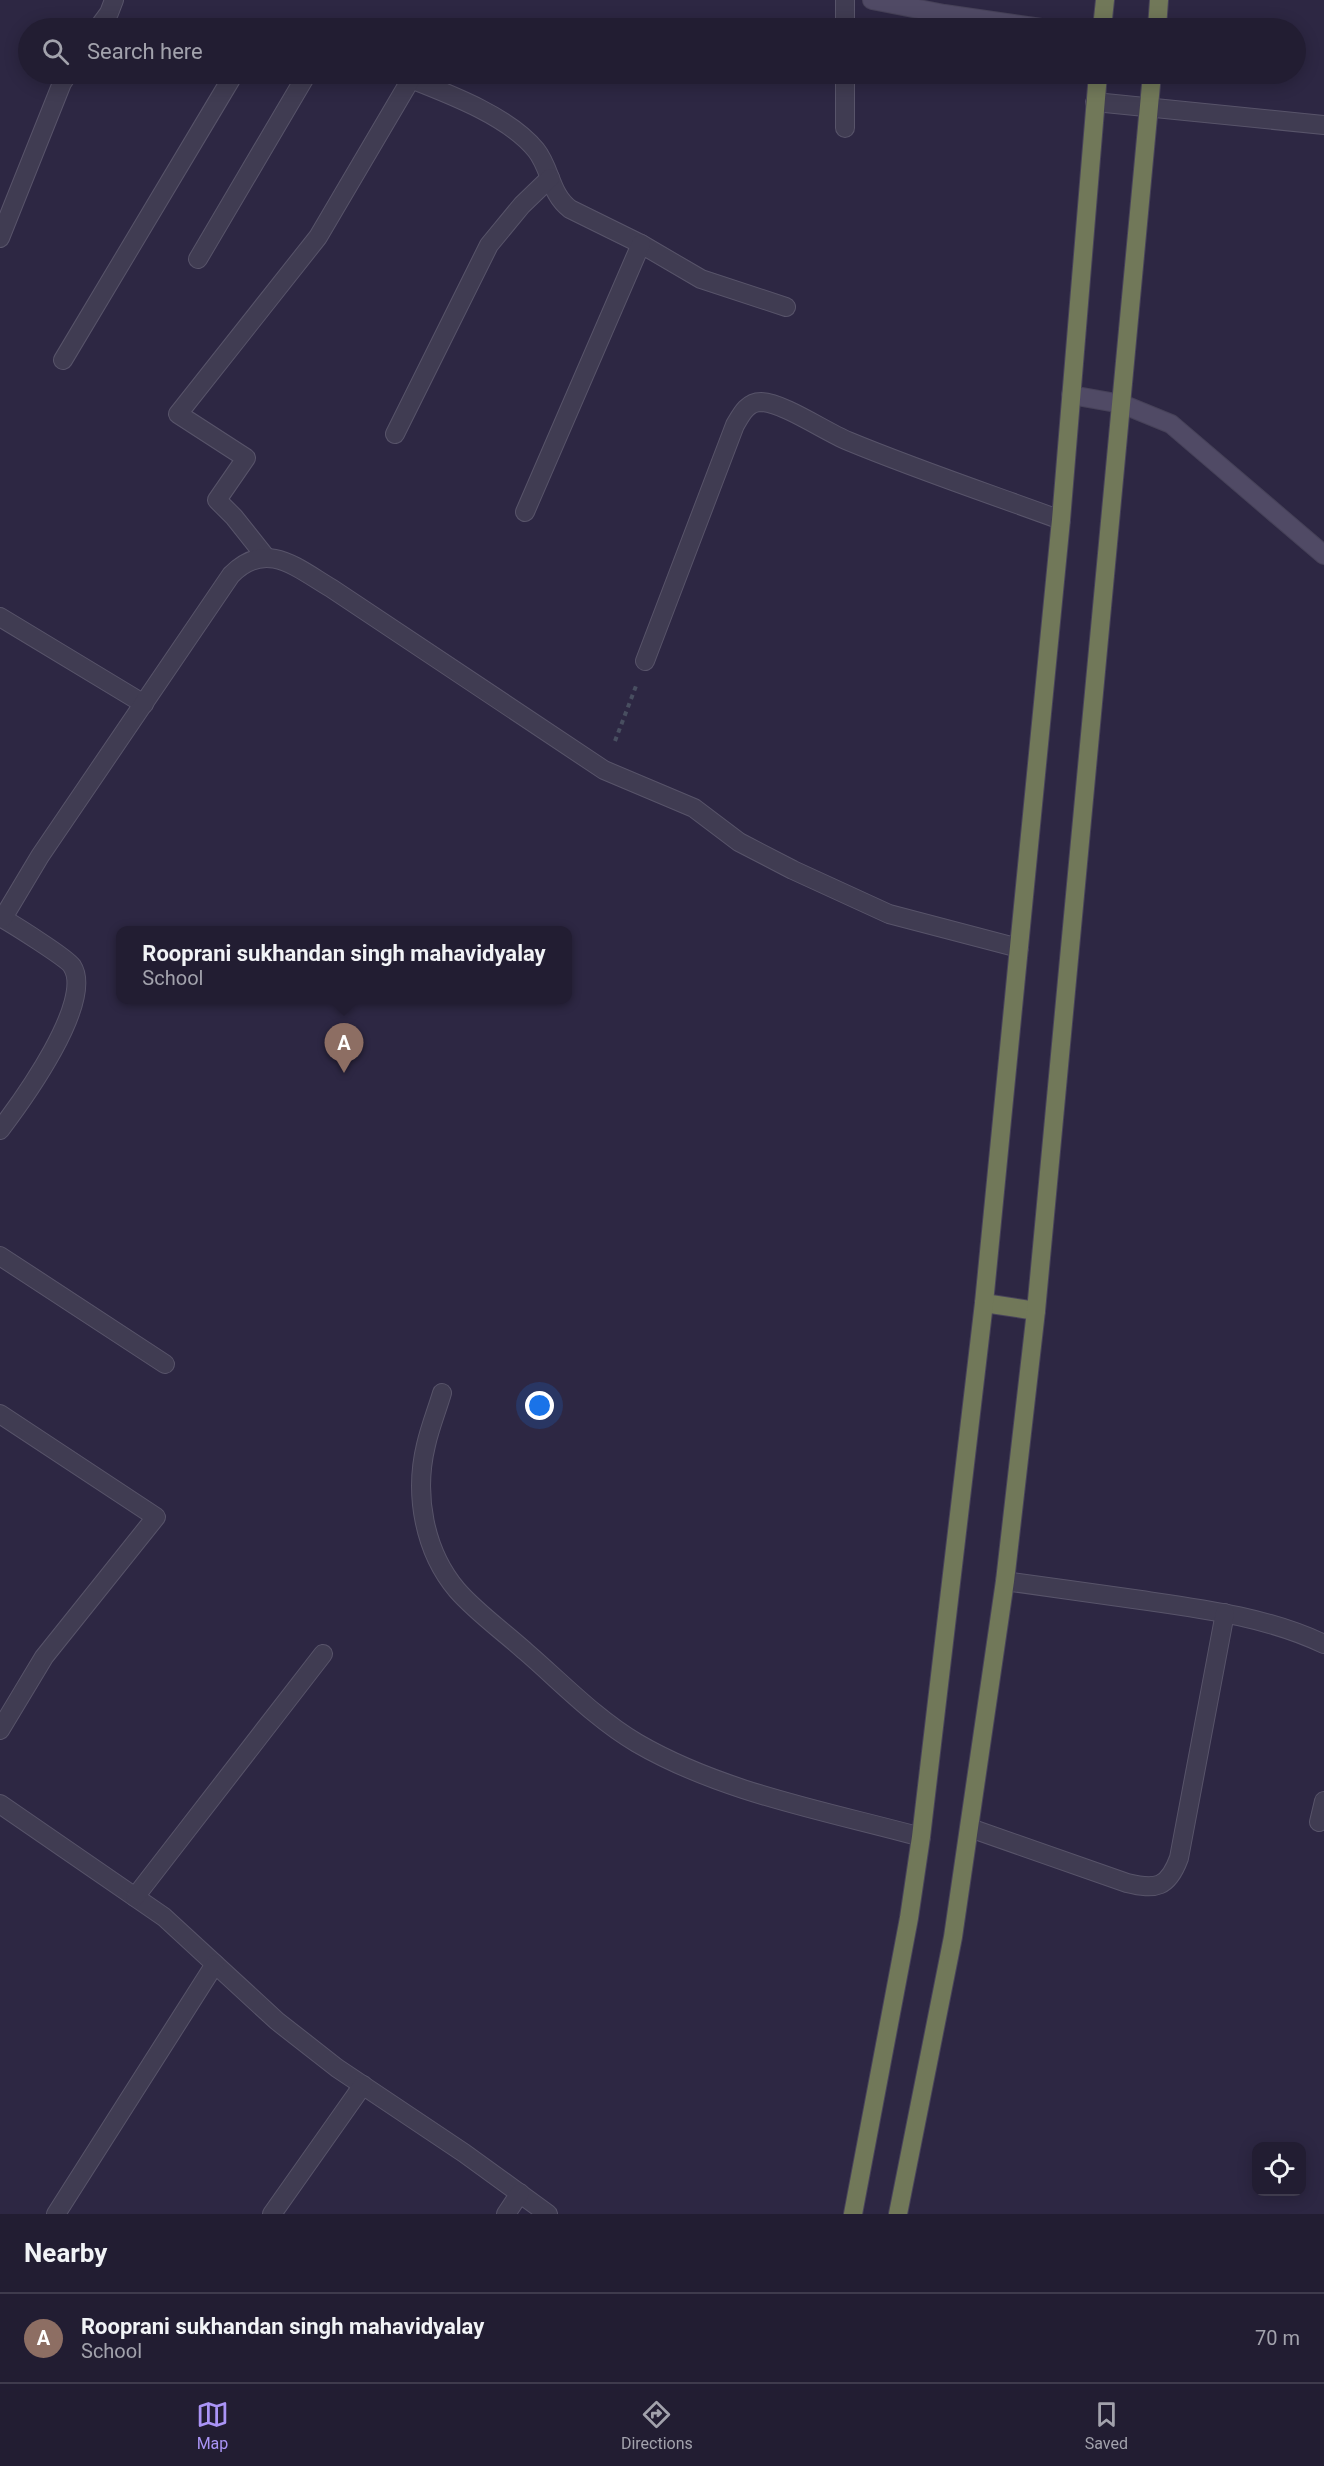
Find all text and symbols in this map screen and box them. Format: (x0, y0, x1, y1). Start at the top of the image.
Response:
search box (18, 18, 1306, 84)
icon: search (39, 35, 72, 68)
text: Search here (87, 39, 203, 64)
popup (116, 926, 572, 1004)
text: Rooprani sukhandan singh mahavidyalay (142, 941, 546, 966)
text: School (142, 966, 203, 990)
pin: A (324, 1024, 364, 1073)
your location (525, 1391, 554, 1420)
map controls (1252, 2142, 1306, 2196)
button: locate (1252, 2142, 1306, 2196)
text: Nearby (24, 2238, 107, 2268)
text: Rooprani sukhandan singh mahavidyalay (81, 2314, 484, 2339)
text: A (37, 2326, 50, 2350)
text: 70 m (1255, 2326, 1300, 2350)
text: School (81, 2339, 142, 2363)
tab: Map (196, 2398, 229, 2453)
tab: Directions (621, 2398, 693, 2453)
tab: Saved (1085, 2398, 1128, 2453)

